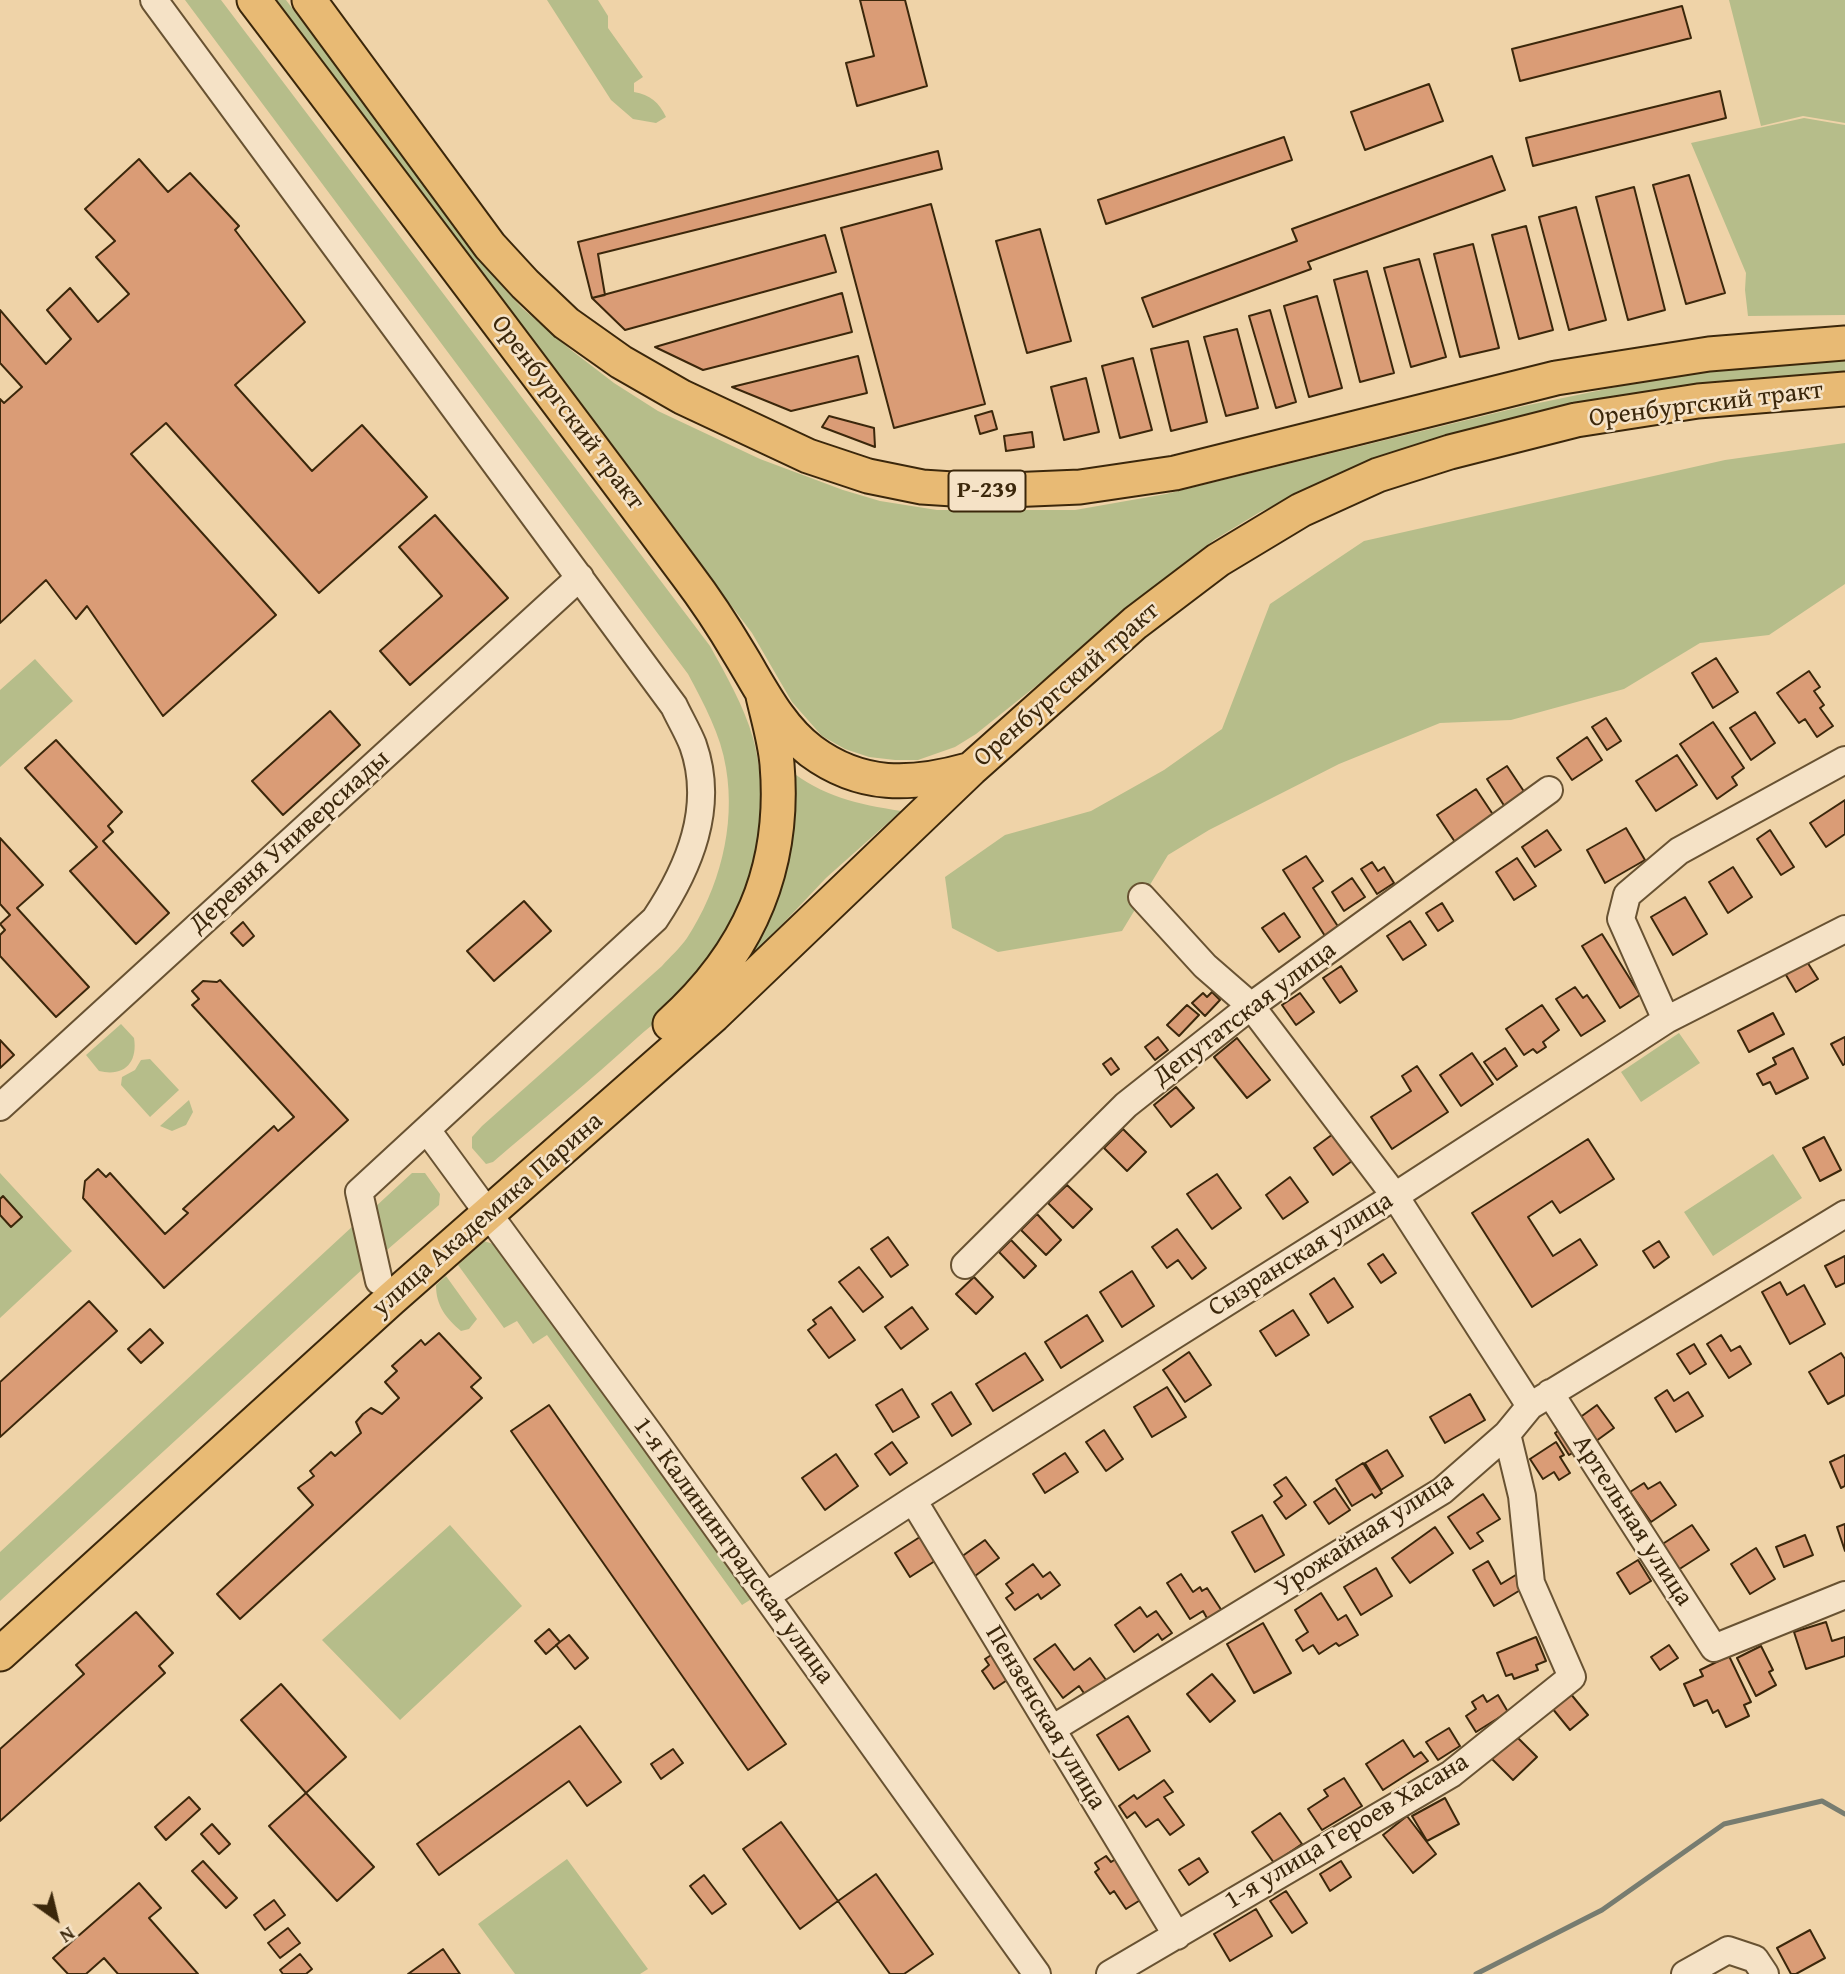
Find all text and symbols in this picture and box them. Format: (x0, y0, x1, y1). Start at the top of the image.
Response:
street label: Оренбургский тракт (484, 310, 650, 516)
street label: Оренбургский тракт (1587, 375, 1825, 435)
road number: Р-239 (948, 470, 1026, 512)
street label: Оренбургский тракт (968, 596, 1166, 774)
street label: Деревня Универсиады (183, 744, 397, 940)
street label: Депутатская улица (1147, 935, 1343, 1093)
street label: улица Академика Парина (366, 1106, 610, 1324)
street label: Сызранская улица (1203, 1186, 1399, 1324)
street label: 1-я Калининградская улица (626, 1412, 840, 1690)
street label: Артельная улица (1565, 1430, 1699, 1612)
street label: Урожайная улица (1270, 1466, 1460, 1604)
street label: Пензенская улица (978, 1620, 1112, 1816)
street label: 1-я улица Героев Хасана (1219, 1747, 1475, 1917)
north arrow (21, 1883, 91, 1953)
text: N (55, 1920, 81, 1951)

